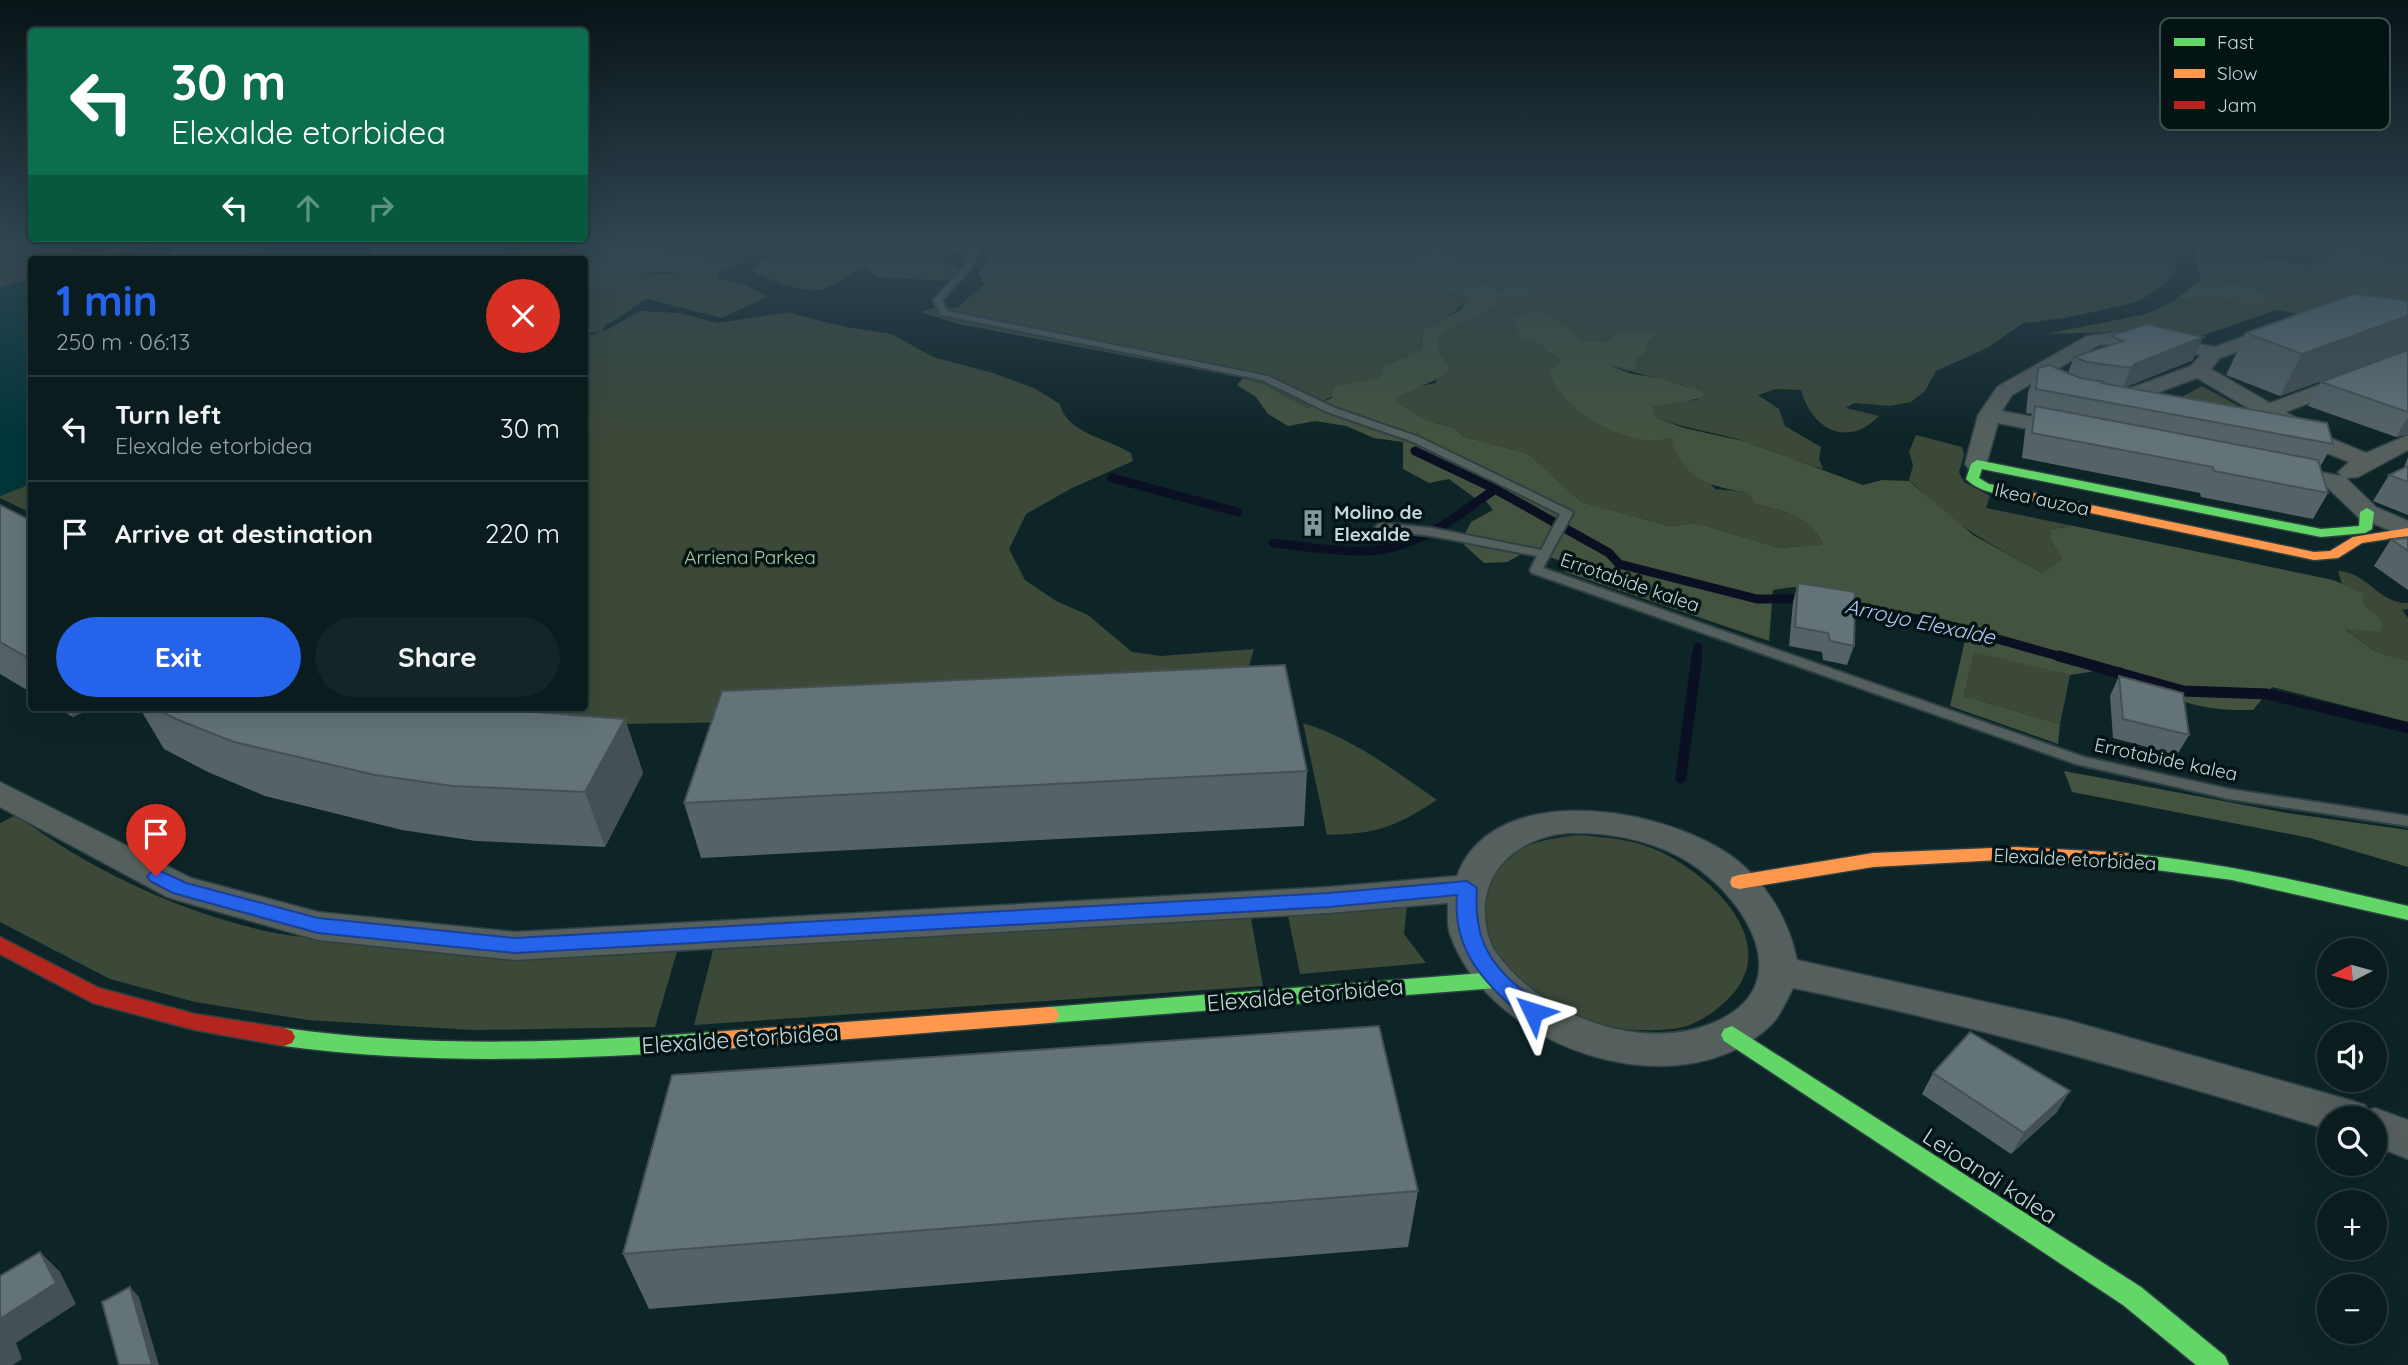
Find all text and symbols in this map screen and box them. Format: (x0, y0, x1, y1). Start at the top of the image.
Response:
legend (2160, 18, 2390, 130)
text: Fast (2217, 30, 2254, 54)
text: 30 m (171, 51, 286, 112)
icon: left (56, 56, 147, 147)
text: Slow (2217, 61, 2258, 85)
text: Jam (2217, 93, 2257, 117)
text: Elexalde etorbidea (171, 112, 446, 152)
icon: left (216, 189, 254, 227)
icon: ahead (289, 189, 327, 227)
icon: right (362, 189, 400, 227)
text: 1 min (56, 274, 158, 327)
button: close (486, 279, 560, 353)
text: 250 m · 06:13 (56, 327, 190, 356)
text: Turn left (115, 398, 222, 431)
icon: left (56, 410, 94, 448)
text: 30 m (500, 412, 560, 445)
text: Elexalde etorbidea (115, 431, 313, 460)
street label: Ikea auzoa (1993, 477, 2091, 521)
place label: Molino de Elexalde (1334, 500, 1423, 546)
building icon: Molino de Elexalde (1298, 508, 1328, 538)
icon: arrive (56, 515, 94, 553)
text: Arrive at destination (115, 517, 373, 550)
text: 220 m (485, 517, 560, 550)
park label: Arriena Parkea (684, 545, 816, 569)
street label: Errotabide kalea (1557, 547, 1703, 617)
water label: Arroyo Elexalde (1843, 592, 1999, 650)
button: Exit (56, 617, 301, 697)
button: Share (315, 617, 560, 697)
street label: Errotabide kalea (2092, 732, 2240, 786)
pin (126, 804, 186, 876)
icon: arrive (137, 815, 175, 853)
street label: Elexalde etorbidea (1993, 843, 2157, 875)
north arrow (2317, 938, 2387, 1008)
map controls (2317, 938, 2387, 1344)
street label: Elexalde etorbidea (1205, 971, 1405, 1018)
position arrow (1496, 975, 1570, 1049)
street label: Elexalde etorbidea (640, 1017, 840, 1060)
button: sound (2317, 1022, 2387, 1092)
button: search (2317, 1106, 2387, 1176)
street label: Leioandi kalea (1918, 1121, 2063, 1230)
button: + (2317, 1190, 2387, 1260)
button: − (2317, 1274, 2387, 1344)

